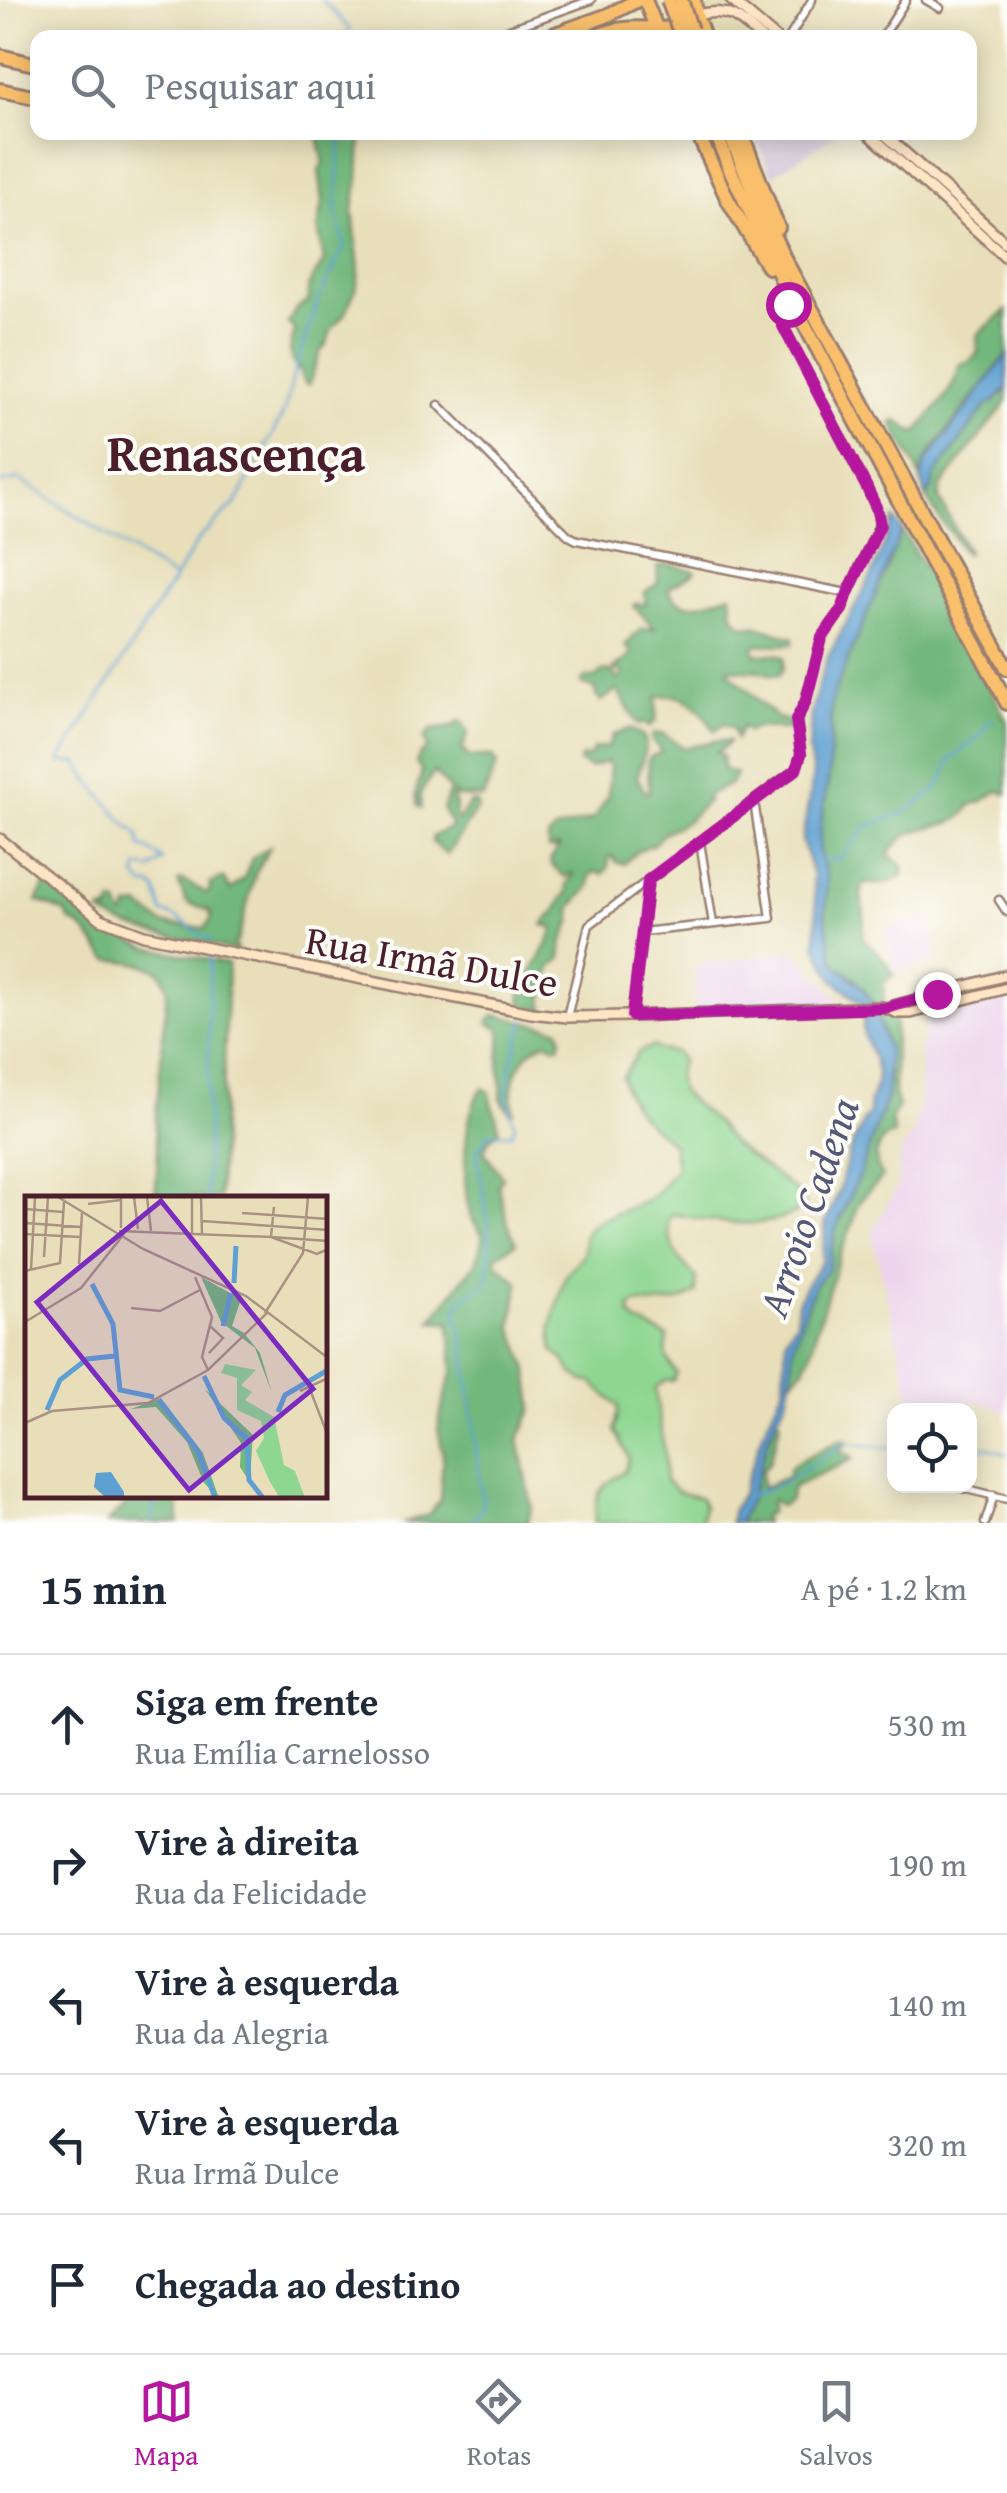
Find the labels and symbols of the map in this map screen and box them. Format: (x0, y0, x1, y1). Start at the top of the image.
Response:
route start (766, 282, 812, 328)
district label: Renascença (107, 416, 365, 489)
street label: Rua Irmã Dulce (301, 909, 563, 1012)
route end (915, 972, 961, 1018)
water label: Arroio Cadena (741, 1089, 874, 1325)
inset map (25, 1196, 328, 1498)

